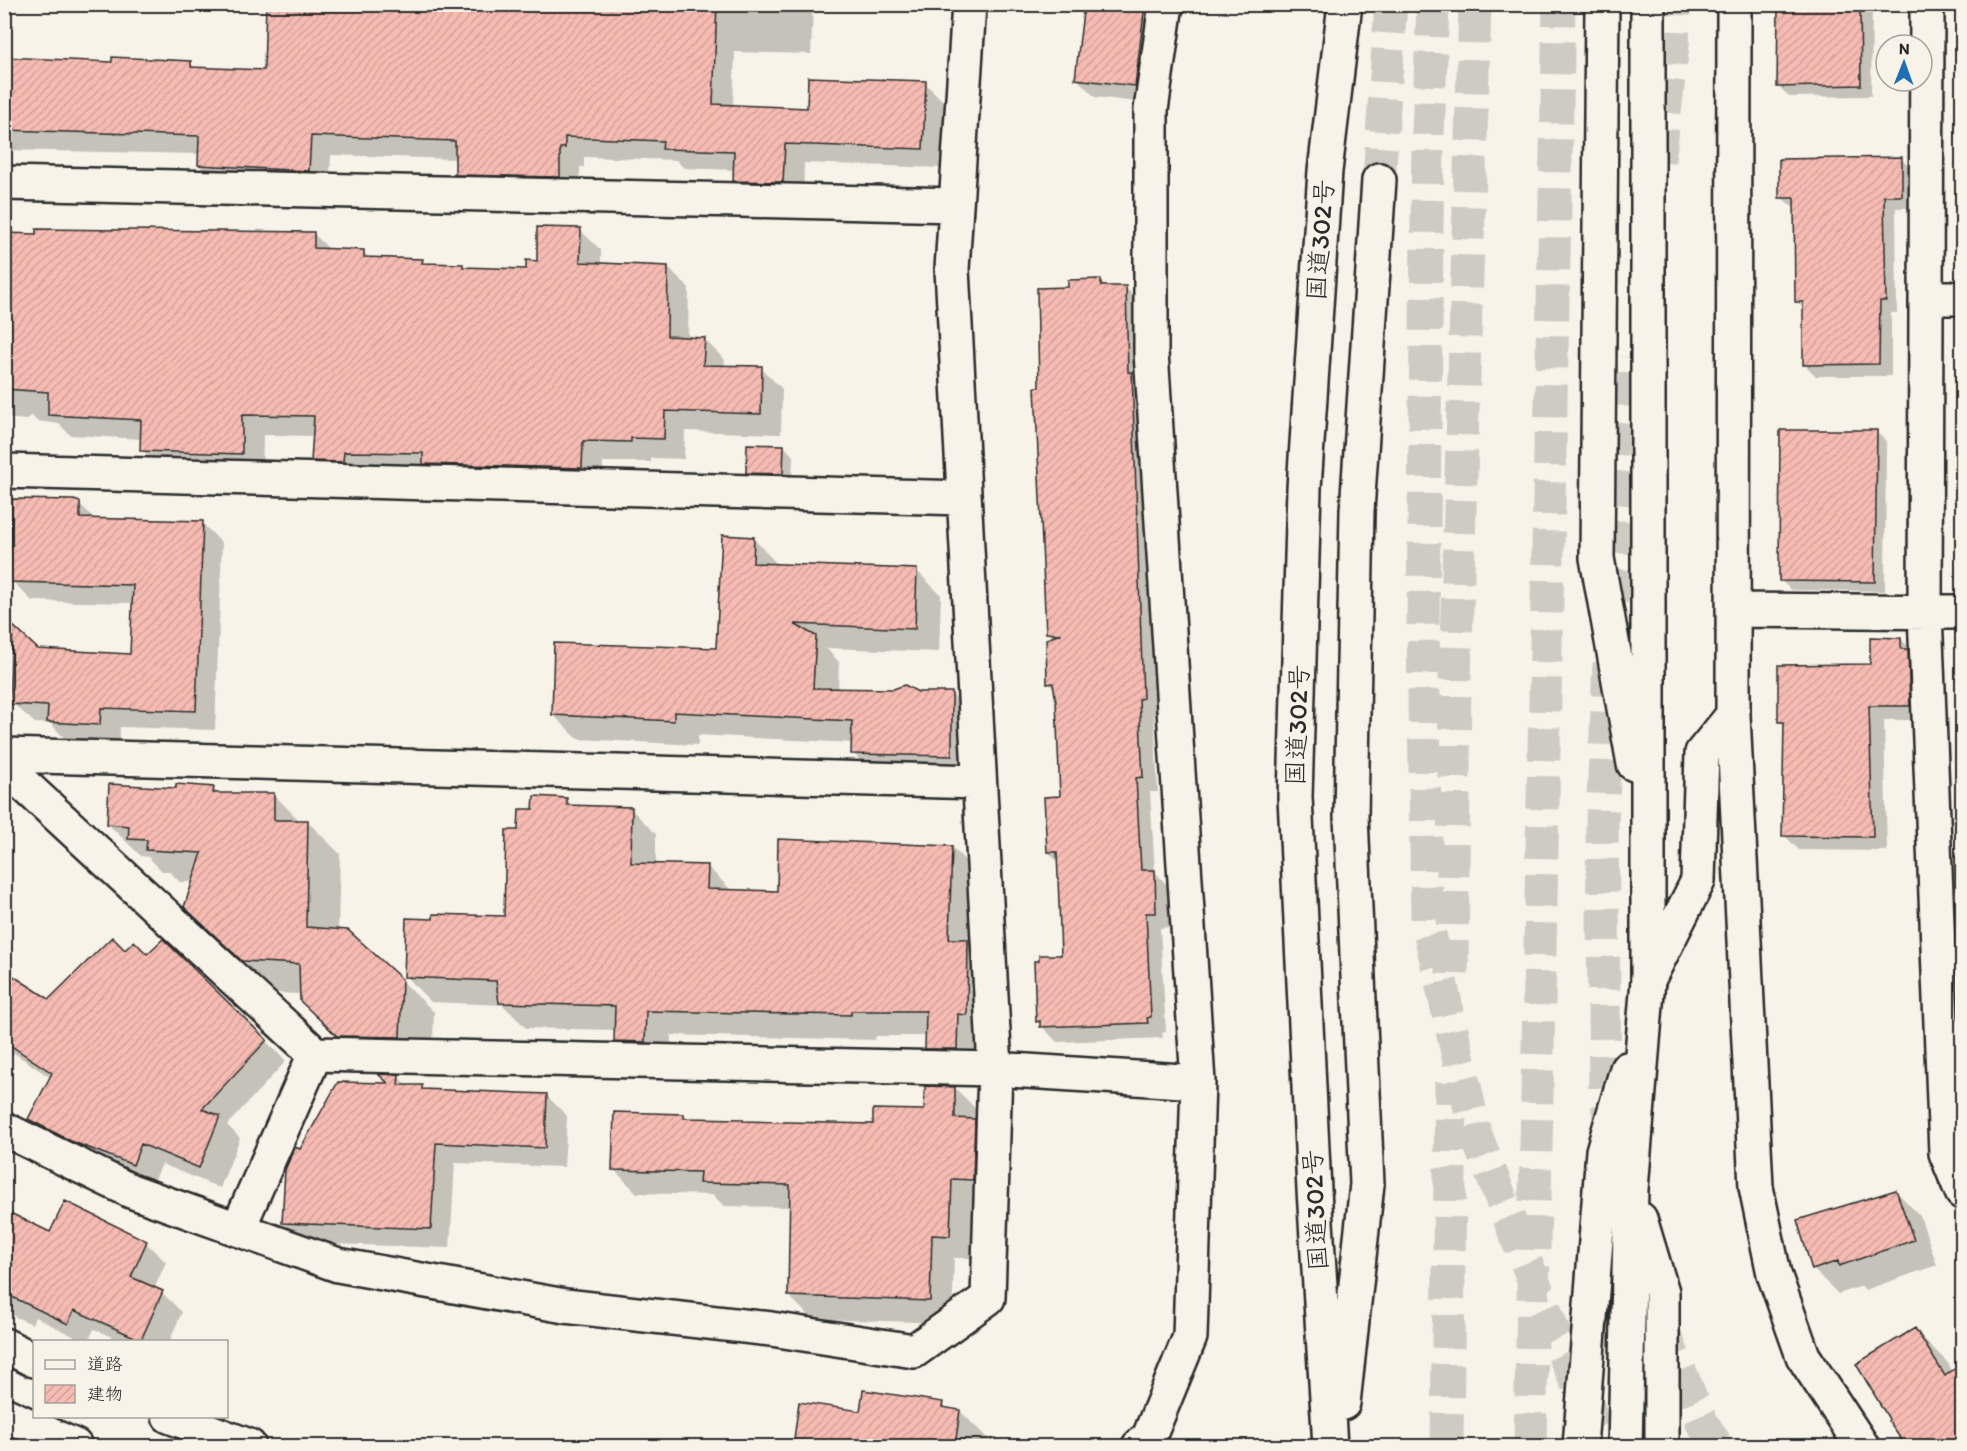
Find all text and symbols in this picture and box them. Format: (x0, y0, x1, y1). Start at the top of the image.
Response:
north arrow (1874, 33, 1934, 93)
text: N (1899, 39, 1910, 58)
street label: 国道302号 (1300, 178, 1340, 302)
street label: 国道302号 (1279, 664, 1315, 786)
street label: 国道302号 (1296, 1148, 1334, 1272)
legend (33, 1340, 228, 1418)
text: 道路 (87, 1353, 123, 1375)
text: 建物 (87, 1383, 123, 1405)

